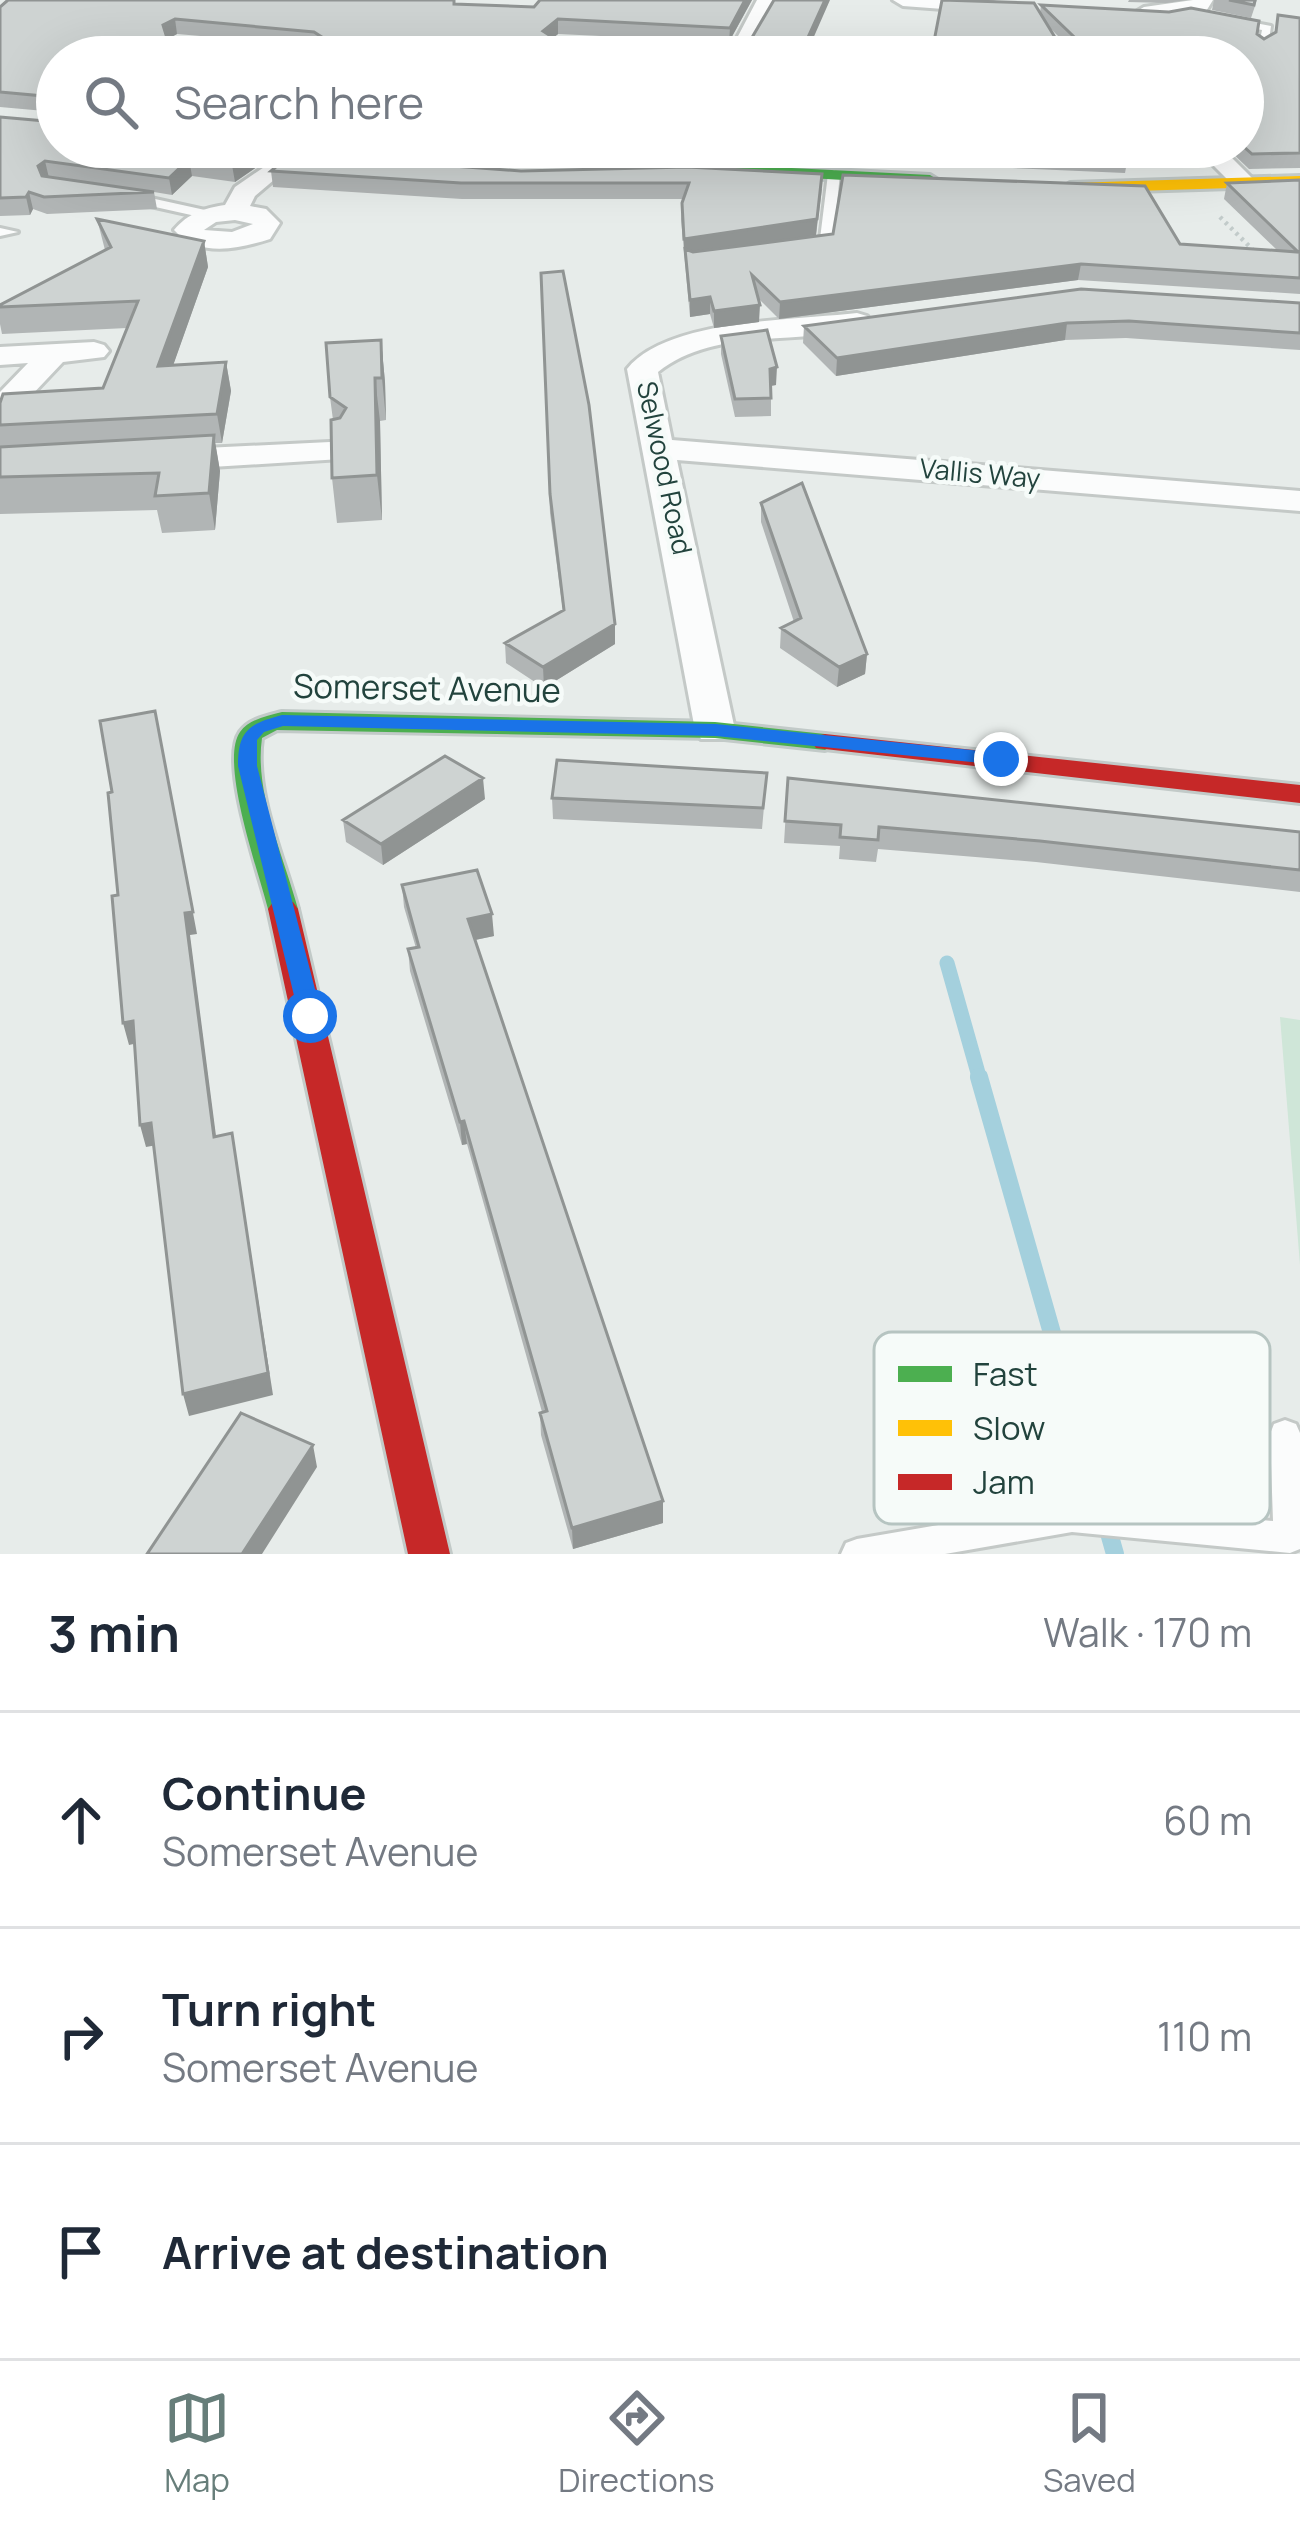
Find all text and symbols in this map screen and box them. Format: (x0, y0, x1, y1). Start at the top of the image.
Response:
search box (36, 36, 1264, 168)
icon: search (78, 69, 144, 135)
text: Search here (174, 71, 424, 133)
street label: Selwood Road (629, 378, 702, 558)
street label: Vallis Way (918, 449, 1042, 496)
street label: Somerset Avenue (293, 663, 561, 712)
route end (974, 732, 1028, 786)
route start (283, 989, 337, 1043)
legend (874, 1332, 1270, 1524)
text: Fast (973, 1351, 1038, 1396)
text: Slow (973, 1405, 1045, 1450)
text: Jam (973, 1459, 1035, 1504)
text: 3 min (48, 1598, 180, 1667)
text: Walk · 170 m (1043, 1605, 1252, 1659)
text: Continue (162, 1762, 367, 1824)
icon: ahead (48, 1787, 114, 1853)
text: 60 m (1163, 1793, 1252, 1847)
text: Somerset Avenue (162, 1824, 478, 1878)
text: Turn right (162, 1978, 376, 2040)
icon: right (48, 2003, 114, 2069)
text: 110 m (1157, 2009, 1252, 2063)
text: Somerset Avenue (162, 2040, 478, 2094)
icon: arrive (48, 2219, 114, 2285)
text: Arrive at destination (162, 2221, 609, 2283)
tab: Map (164, 2385, 230, 2502)
tab: Directions (558, 2385, 715, 2502)
tab: Saved (1043, 2385, 1136, 2502)

